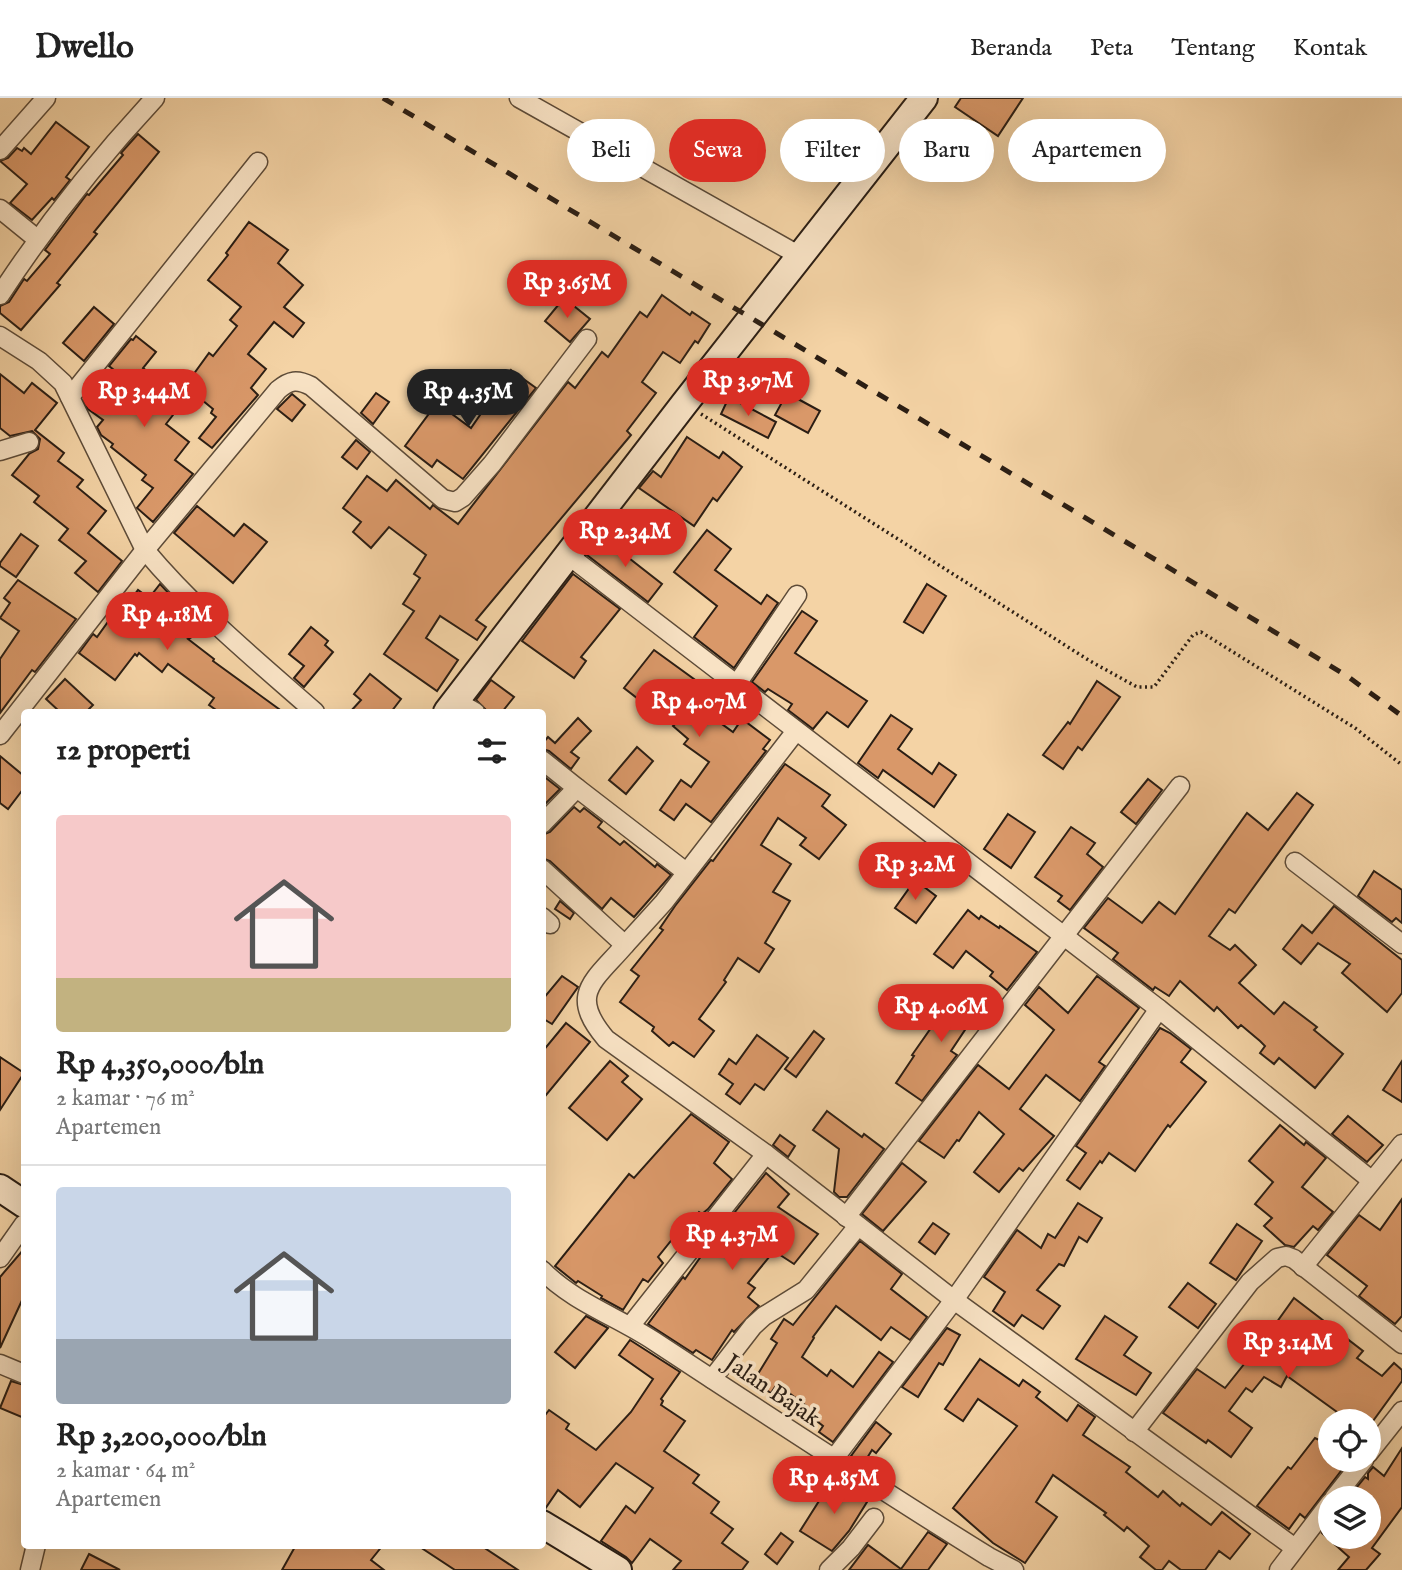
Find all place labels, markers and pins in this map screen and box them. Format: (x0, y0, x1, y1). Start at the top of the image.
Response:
pin: Rp 3.65M (495, 260, 639, 320)
pin: Rp 3.97M (676, 358, 820, 418)
pin: Rp 3.44M (72, 370, 216, 429)
pin: Rp 4.35M (396, 370, 540, 429)
pin: Rp 2.34M (553, 510, 697, 569)
pin: Rp 4.18M (95, 592, 239, 652)
pin: Rp 4.07M (627, 680, 771, 739)
pin: Rp 3.2M (850, 842, 980, 902)
pin: Rp 4.06M (869, 984, 1013, 1044)
pin: Rp 4.37M (660, 1212, 804, 1272)
pin: Rp 3.14M (1216, 1320, 1360, 1380)
pin: Rp 4.85M (762, 1456, 906, 1516)

